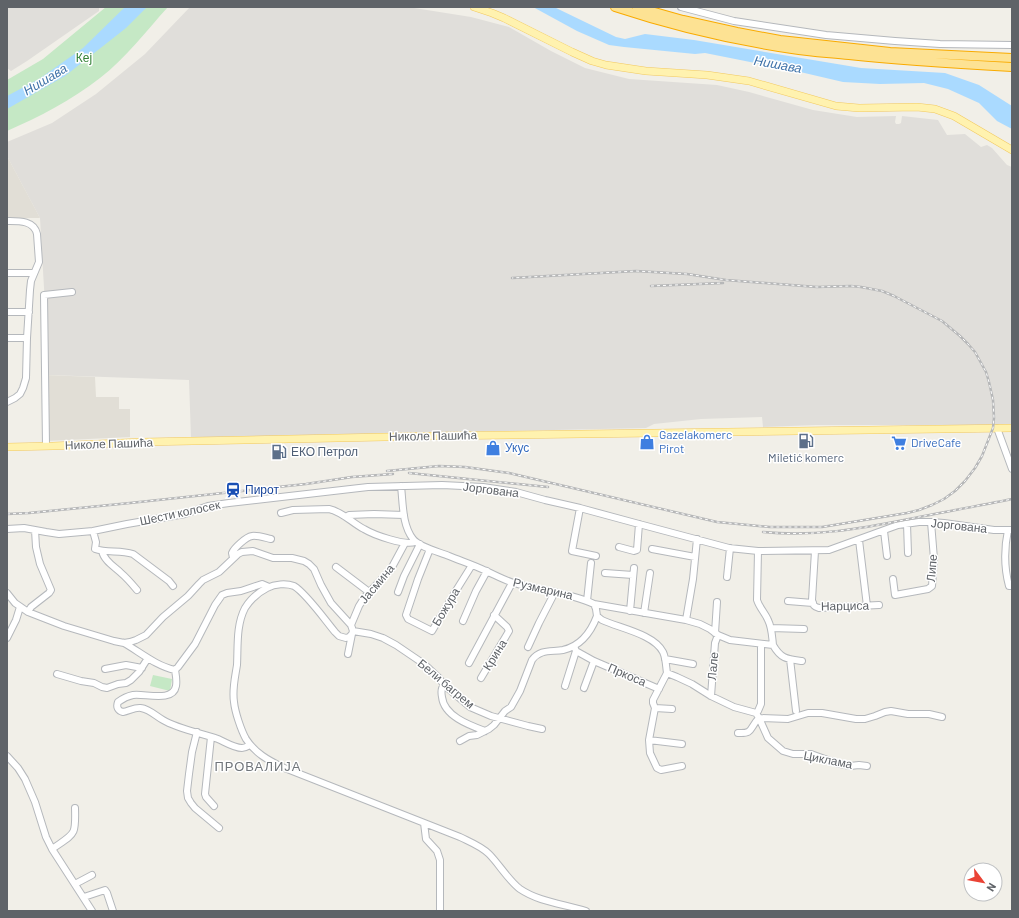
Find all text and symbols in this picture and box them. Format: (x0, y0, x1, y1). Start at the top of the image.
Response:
park label: Кеј (76, 50, 92, 65)
water label: Нишава (753, 52, 803, 76)
water label: Нишава (20, 60, 70, 98)
street label: Николе Пашића (389, 427, 478, 443)
place label: Gazelakomerc Pirot (659, 427, 732, 455)
fuel station icon: Miletić komerc (797, 432, 815, 450)
shop icon: Gazelakomerc Pirot (638, 433, 656, 451)
street label: Николе Пашића (65, 434, 154, 452)
supermarket icon: DriveCafe (890, 434, 908, 452)
place label: DriveCafe (911, 435, 961, 449)
shop icon: Укус (484, 439, 502, 457)
place label: Укус (505, 440, 529, 455)
fuel station icon: ЕКО Петрол (270, 443, 288, 461)
place label: ЕКО Петрол (291, 444, 358, 459)
place label: Miletić komerc (768, 450, 844, 464)
street label: Јоргована (462, 479, 520, 500)
station icon: Пирот (224, 481, 242, 499)
place label: Пирот (245, 482, 279, 497)
street label: Шести колосек (138, 497, 222, 527)
street label: Јоргована (930, 515, 988, 536)
street label: Липе (923, 553, 939, 582)
street label: Јасмина (356, 561, 397, 606)
street label: Рузмарина (512, 574, 575, 603)
street label: Божура (428, 585, 463, 629)
street label: Нарциса (821, 598, 870, 613)
street label: Крина (479, 636, 510, 673)
street label: Лале (704, 651, 720, 681)
street label: Бели багрем (415, 656, 478, 712)
street label: Пркоса (606, 660, 649, 689)
street label: Циклама (802, 747, 854, 772)
district label: ПРОВАЛИЈА (214, 758, 302, 774)
north arrow (963, 862, 1003, 902)
text: N (984, 881, 999, 894)

